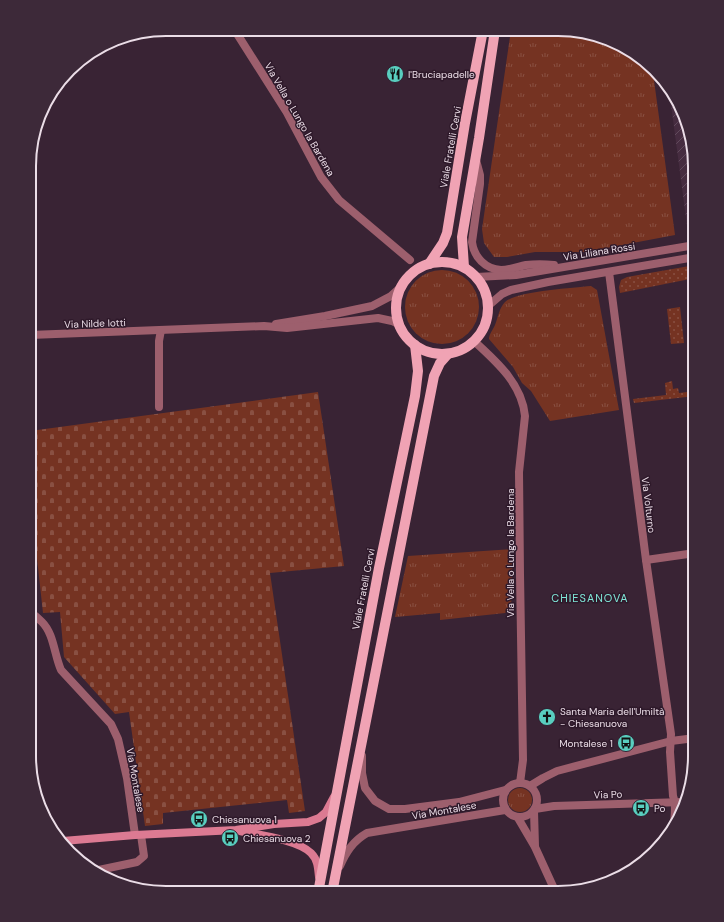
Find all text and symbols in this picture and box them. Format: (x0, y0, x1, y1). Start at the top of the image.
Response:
street label: Via Vella o Lungo la Bardena (262, 60, 338, 178)
restaurant icon: I'Bruciapadelle (385, 64, 405, 84)
place label: I'Bruciapadelle (408, 68, 475, 81)
street label: Viale Fratelli Cervi (437, 105, 464, 189)
street label: Via Liliana Rossi (562, 239, 636, 264)
street label: Via Nilde Iotti (64, 316, 126, 331)
street label: Via Volturno (639, 476, 658, 534)
street label: Via Vella o Lungo la Bardena (504, 488, 517, 618)
street label: Viale Fratelli Cervi (349, 547, 378, 631)
district label: CHIESANOVA (551, 591, 629, 605)
place label: Santa Maria dell'Umiltà - Chiesanuova (560, 705, 665, 730)
church icon: Santa Maria dell'Umiltà - Chiesanuova (537, 707, 557, 727)
bus stop icon: Montalese 1 (616, 733, 636, 753)
place label: Montalese 1 (559, 737, 613, 750)
street label: Via Montalese (123, 747, 148, 814)
street label: Via Po (593, 788, 623, 801)
street label: Via Montalese (411, 798, 478, 823)
bus stop icon: Po (631, 798, 651, 818)
place label: Po (654, 802, 666, 815)
bus stop icon: Chiesanuova 1 (189, 809, 209, 829)
place label: Chiesanuova 1 (212, 813, 277, 826)
bus stop icon: Chiesanuova 2 (220, 828, 240, 848)
place label: Chiesanuova 2 (243, 832, 311, 845)

